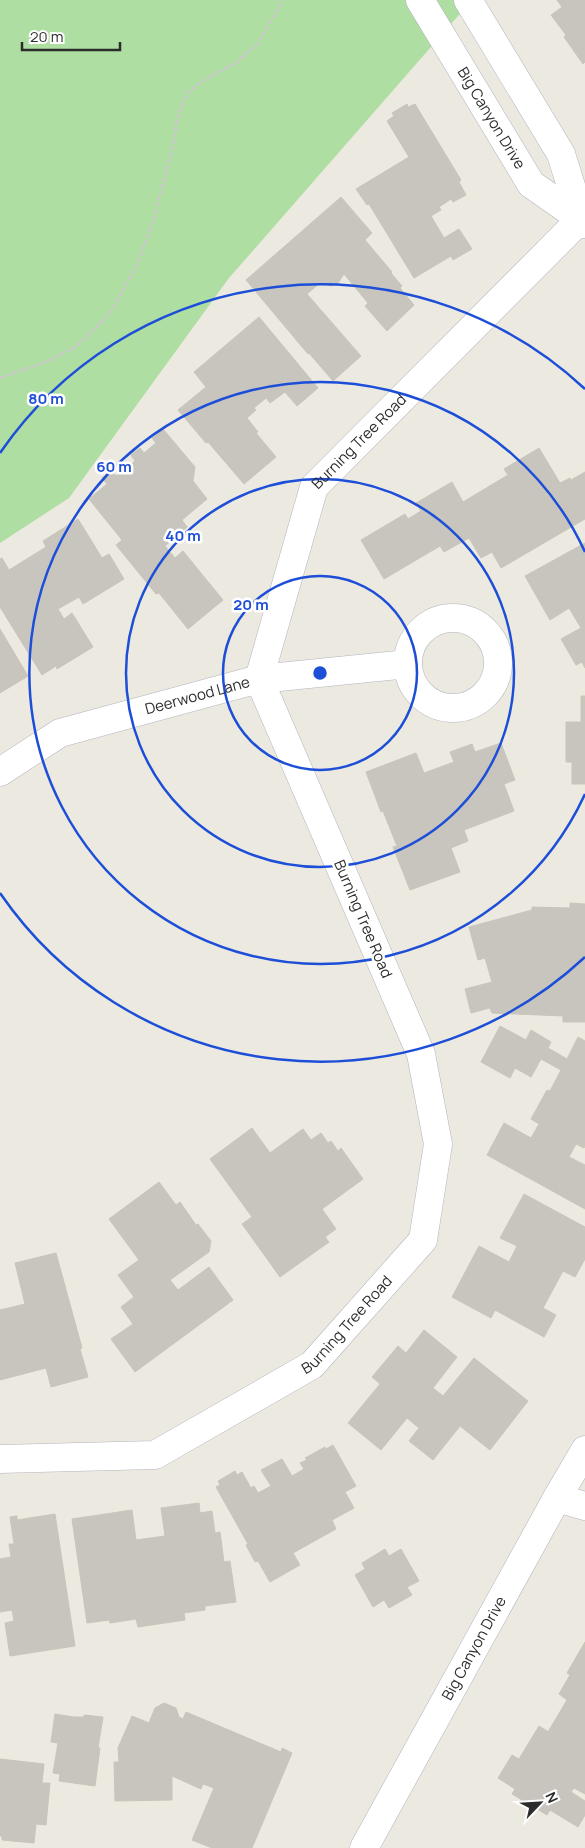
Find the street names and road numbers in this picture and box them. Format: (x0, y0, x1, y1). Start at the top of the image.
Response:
street label: Big Canyon Drive (453, 63, 531, 173)
street label: Burning Tree Road (307, 389, 411, 494)
street label: Deerwood Lane (143, 671, 252, 719)
street label: Burning Tree Road (329, 857, 398, 981)
street label: Burning Tree Road (298, 1271, 397, 1379)
street label: Big Canyon Drive (436, 1592, 511, 1704)

